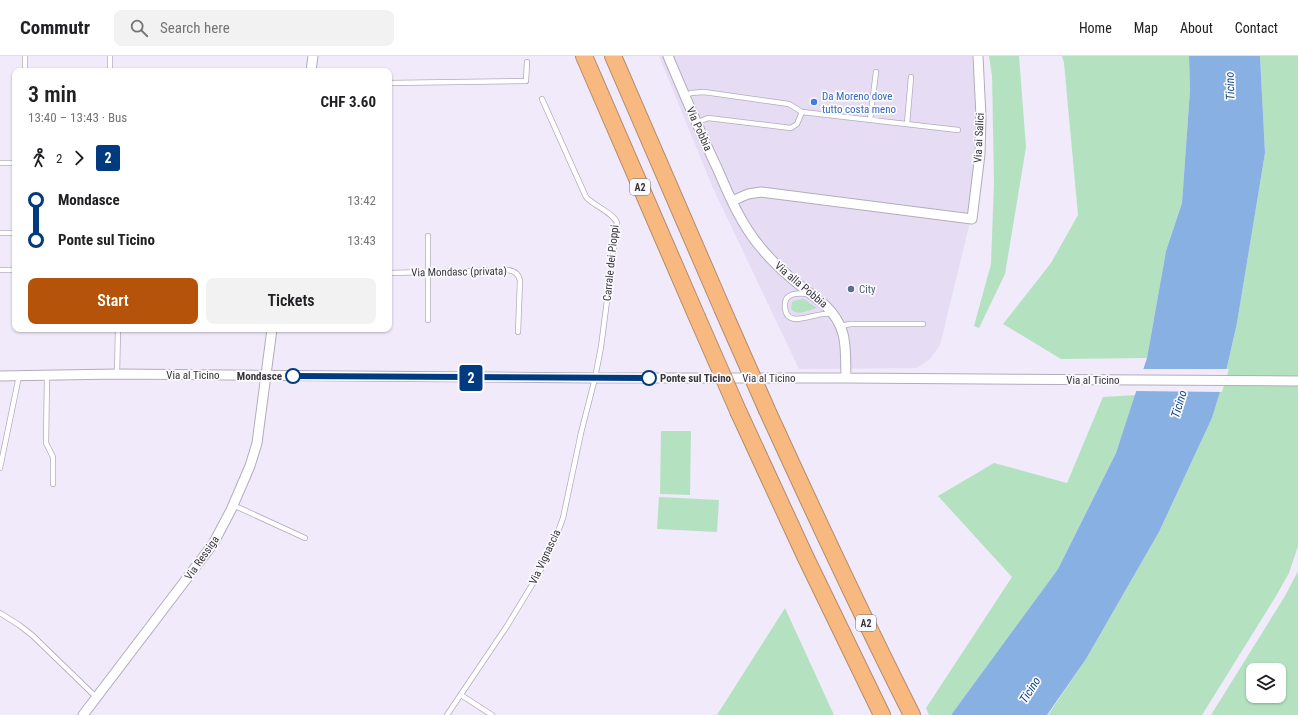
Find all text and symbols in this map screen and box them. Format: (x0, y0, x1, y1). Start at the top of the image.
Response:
search box (114, 10, 394, 46)
text: Commutr (20, 16, 90, 39)
icon: search (128, 17, 150, 39)
text: Search here (160, 19, 230, 37)
text: Home (1079, 20, 1112, 36)
text: Map (1134, 20, 1158, 36)
text: About (1180, 20, 1213, 36)
text: Contact (1235, 20, 1278, 36)
water label: Ticino (1223, 71, 1237, 100)
text: 3 min (28, 82, 77, 107)
place label: Da Moreno dove tutto costa meno (822, 90, 896, 116)
text: CHF 3.60 (321, 93, 376, 111)
marker: Da Moreno dove tutto costa meno (809, 97, 819, 107)
street label: Via Pobbia (684, 105, 714, 153)
text: 13:40 – 13:43 · Bus (28, 110, 127, 125)
street label: Via ai Salici (971, 112, 987, 164)
icon: walk (28, 147, 50, 169)
icon: forward (68, 147, 90, 169)
text: 2 (104, 150, 112, 166)
text: 2 (56, 151, 62, 166)
road number: A2 (630, 179, 650, 195)
text: Mondasce (58, 191, 120, 209)
text: 13:42 (347, 193, 376, 208)
street label: Carrale dei Pioppi (601, 224, 621, 302)
text: Ponte sul Ticino (58, 231, 155, 249)
text: 13:43 (347, 233, 376, 248)
street label: Via alla Pobbia (772, 259, 830, 311)
street label: Via Mondasc (privata) (411, 265, 507, 279)
button: Start (28, 278, 198, 324)
button: Tickets (206, 278, 376, 324)
place label: City (859, 283, 876, 296)
marker: City (846, 284, 856, 294)
line badge: 2 (458, 365, 484, 391)
marker: Mondasce (285, 368, 301, 384)
street label: Via al Ticino (166, 369, 220, 382)
place label: Mondasce (237, 370, 282, 383)
text: 2 (467, 370, 475, 386)
marker: Ponte sul Ticino (641, 370, 657, 386)
place label: Ponte sul Ticino (660, 372, 732, 385)
street label: Via al Ticino (742, 372, 796, 385)
street label: Via al Ticino (1066, 374, 1120, 387)
water label: Ticino (1168, 388, 1190, 420)
street label: Via Vignascia (527, 527, 563, 587)
street label: Via Ressiga (182, 533, 222, 583)
road number: A2 (856, 615, 876, 631)
map controls (1246, 663, 1286, 703)
button: layers (1246, 663, 1286, 703)
water label: Ticino (1016, 674, 1044, 706)

